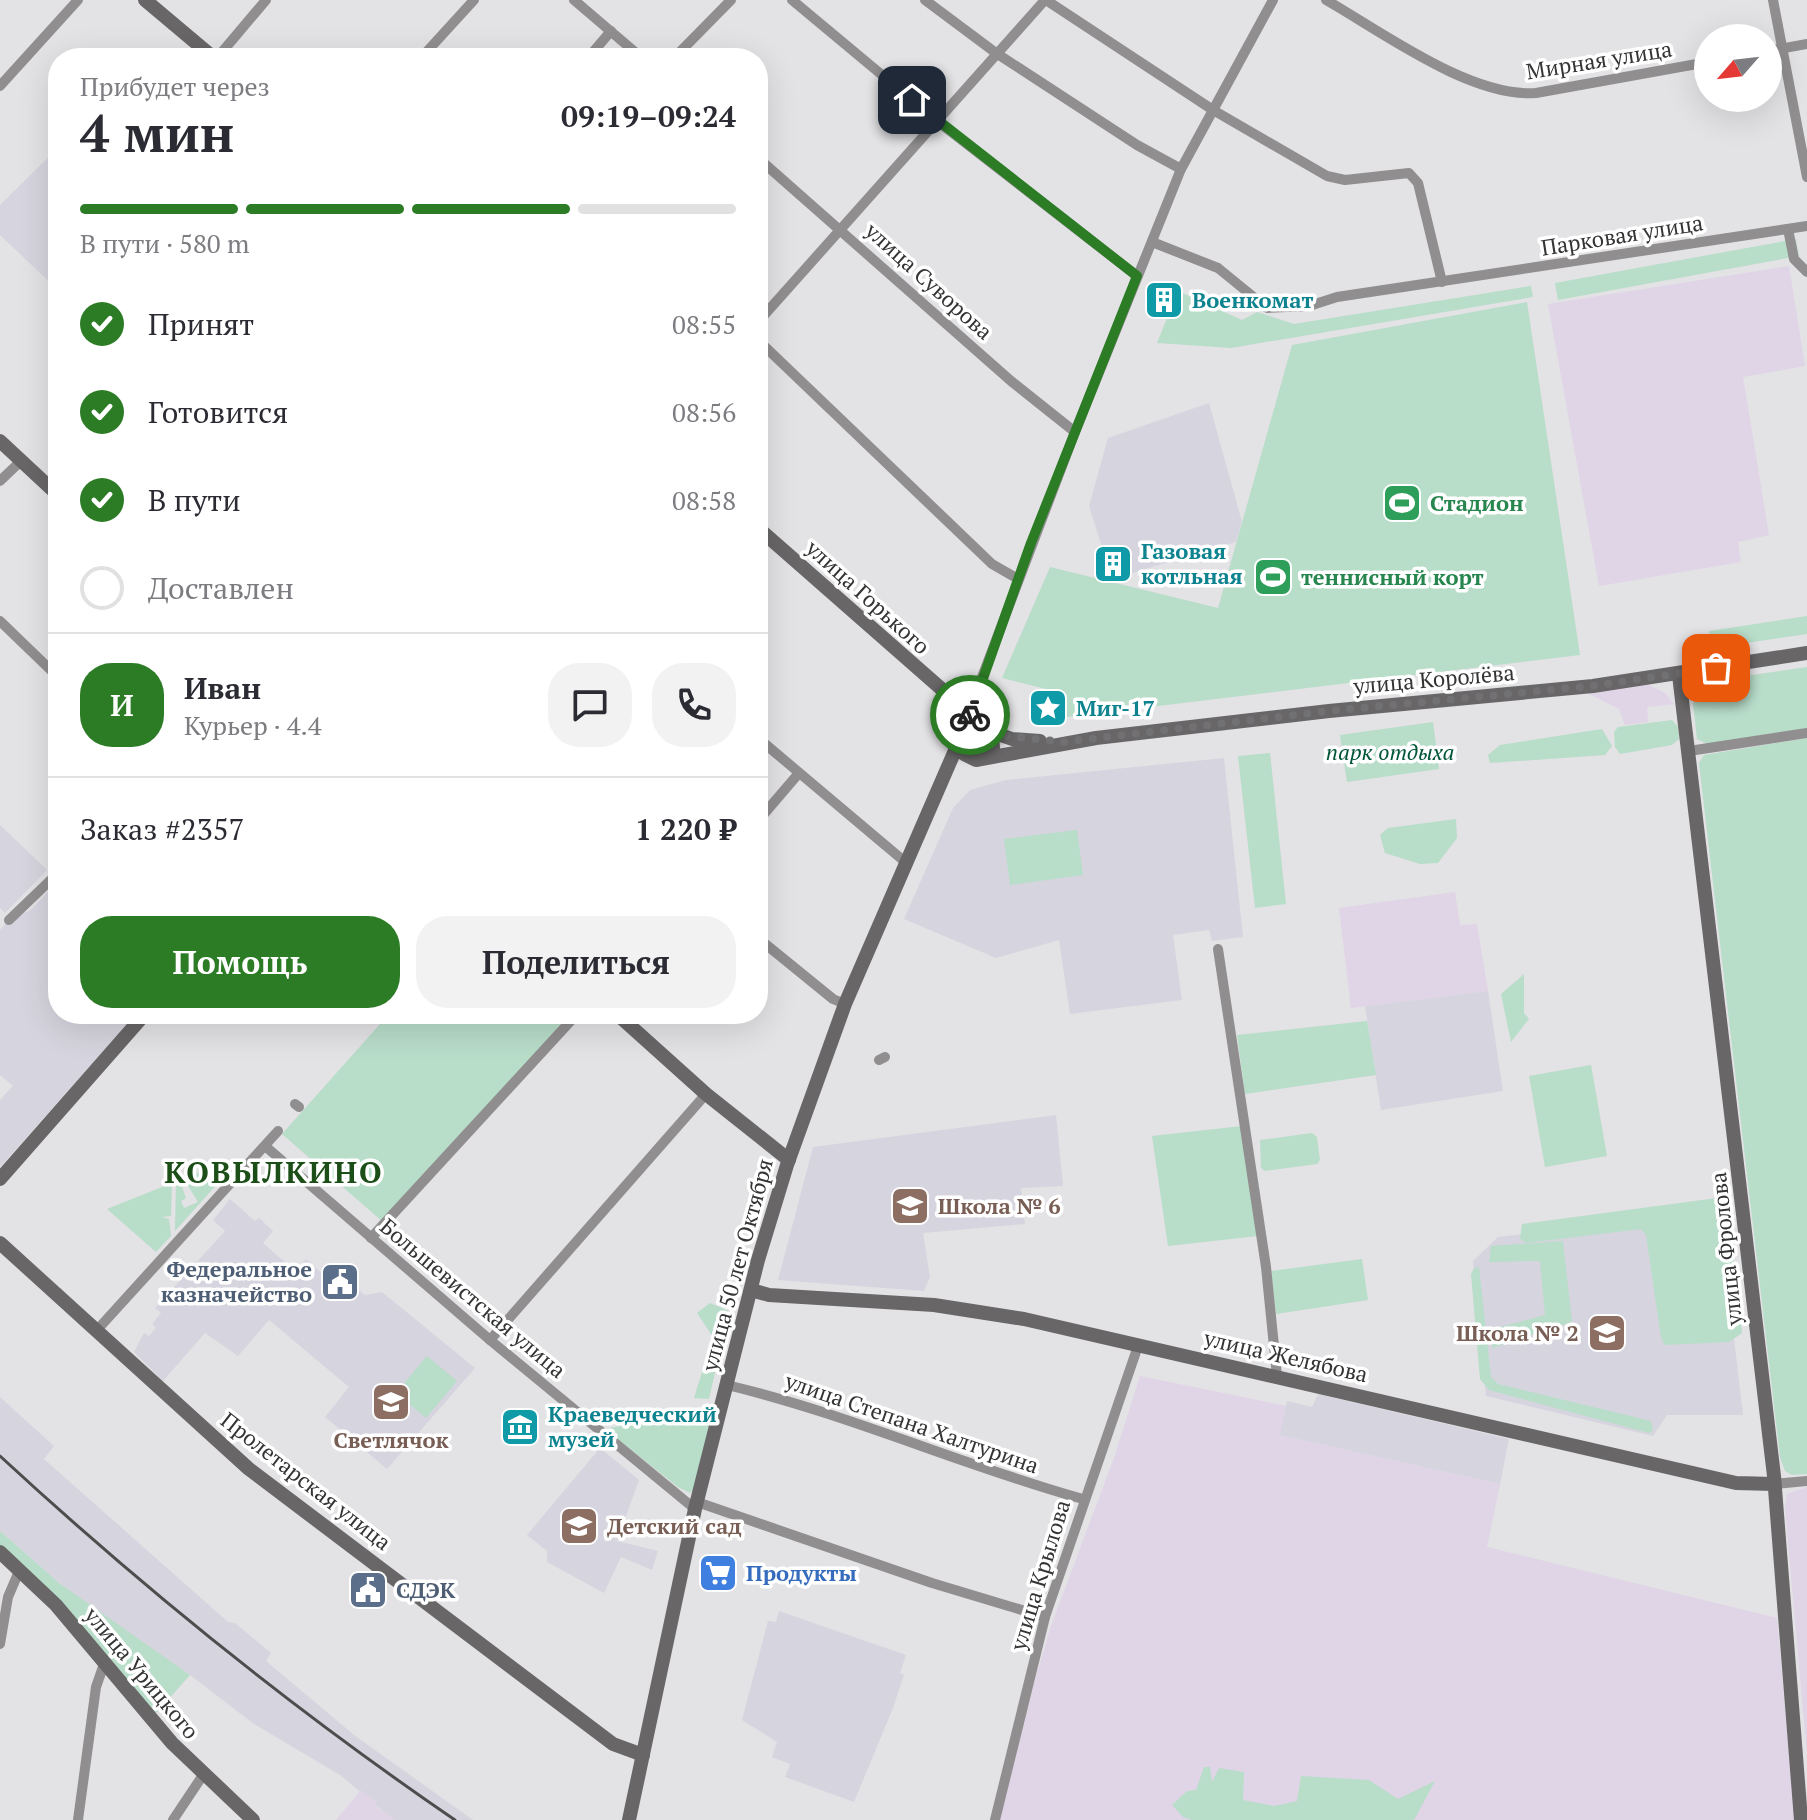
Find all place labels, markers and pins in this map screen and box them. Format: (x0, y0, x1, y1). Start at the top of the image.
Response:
pin (878, 66, 946, 134)
building icon: Военкомат (1143, 279, 1185, 321)
place label: Военкомат (1192, 285, 1313, 314)
sports icon: Стадион (1381, 482, 1423, 524)
place label: Стадион (1430, 488, 1524, 517)
place label: Газовая котльная (1141, 536, 1243, 590)
building icon: Газовая котльная (1092, 543, 1134, 585)
sports icon: теннисный корт (1252, 556, 1294, 598)
place label: теннисный корт (1301, 562, 1484, 591)
pin (1682, 634, 1750, 702)
place icon: Миг-17 (1027, 687, 1069, 729)
place label: Миг-17 (1076, 693, 1155, 722)
school or university icon: Школа № 6 (889, 1185, 931, 1227)
place label: Школа № 6 (938, 1191, 1061, 1220)
place label: Федеральное казначейство (161, 1254, 312, 1308)
public building icon: Федеральное казначейство (319, 1261, 361, 1303)
school or university icon: Школа № 2 (1586, 1312, 1628, 1354)
place label: Школа № 2 (1456, 1318, 1579, 1347)
school or university icon: Светлячок (370, 1381, 412, 1423)
place label: Краеведческий музей (548, 1399, 717, 1453)
museum icon: Краеведческий музей (499, 1406, 541, 1448)
place label: Светлячок (333, 1425, 450, 1454)
school or university icon: Детский сад (558, 1505, 600, 1547)
place label: Детский сад (607, 1511, 741, 1540)
supermarket icon: Продукты (697, 1552, 739, 1594)
place label: Продукты (746, 1558, 857, 1587)
public building icon: СДЭК (347, 1569, 389, 1611)
place label: СДЭК (396, 1575, 456, 1604)

